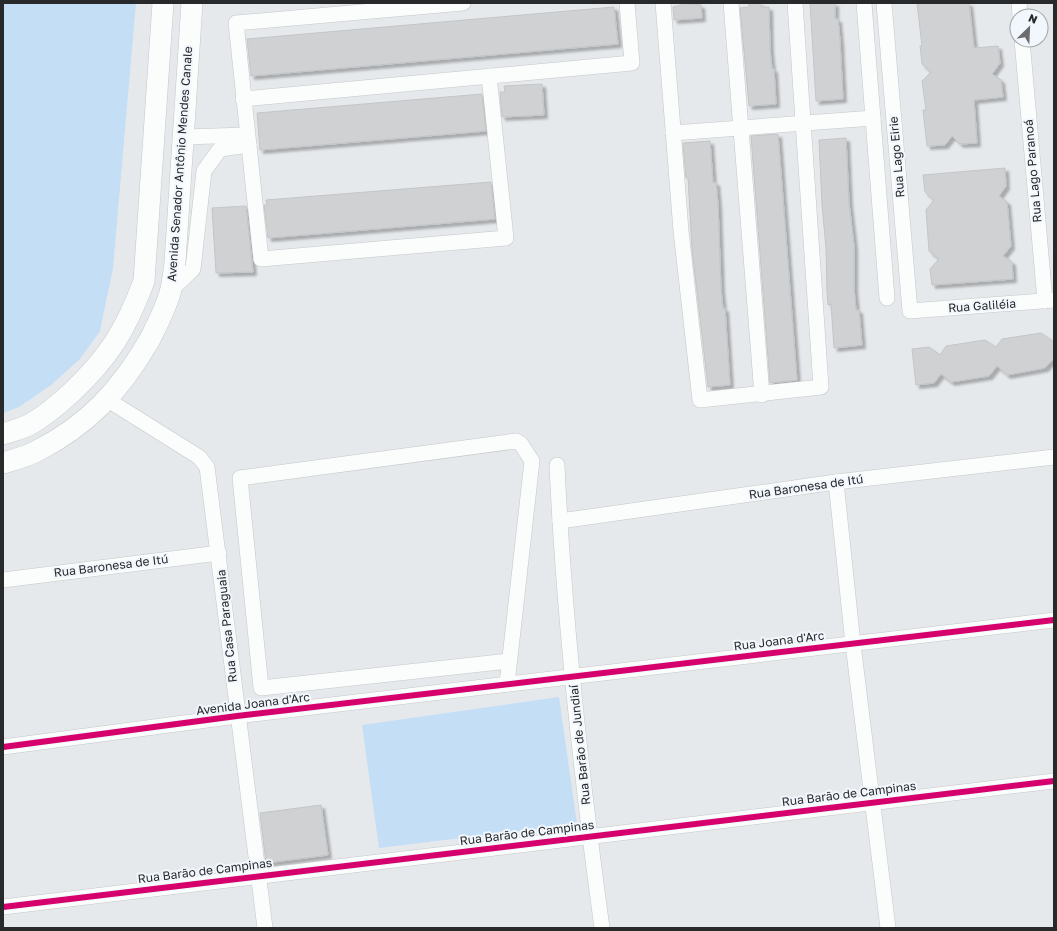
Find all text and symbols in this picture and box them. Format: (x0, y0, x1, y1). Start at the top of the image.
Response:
north arrow (1009, 8, 1049, 48)
text: N (1027, 11, 1040, 26)
street label: Avenida Senador Antônio Mendes Canale (164, 46, 195, 282)
street label: Rua Lago Eirie (885, 116, 908, 198)
street label: Rua Lago Paranoá (1021, 119, 1044, 223)
street label: Rua Galiléia (948, 296, 1016, 315)
street label: Rua Baronesa de Itú (748, 471, 864, 502)
street label: Rua Baronesa de Itú (53, 551, 169, 580)
street label: Rua Casa Paraguaia (213, 569, 240, 683)
street label: Rua Joana d'Arc (733, 627, 825, 653)
street label: Rua Barão de Jundiaí (566, 684, 593, 806)
street label: Avenida Joana d'Arc (195, 689, 311, 718)
street label: Rua Barão de Campinas (781, 778, 917, 809)
street label: Rua Barão de Campinas (459, 817, 595, 848)
street label: Rua Barão de Campinas (137, 855, 273, 886)

